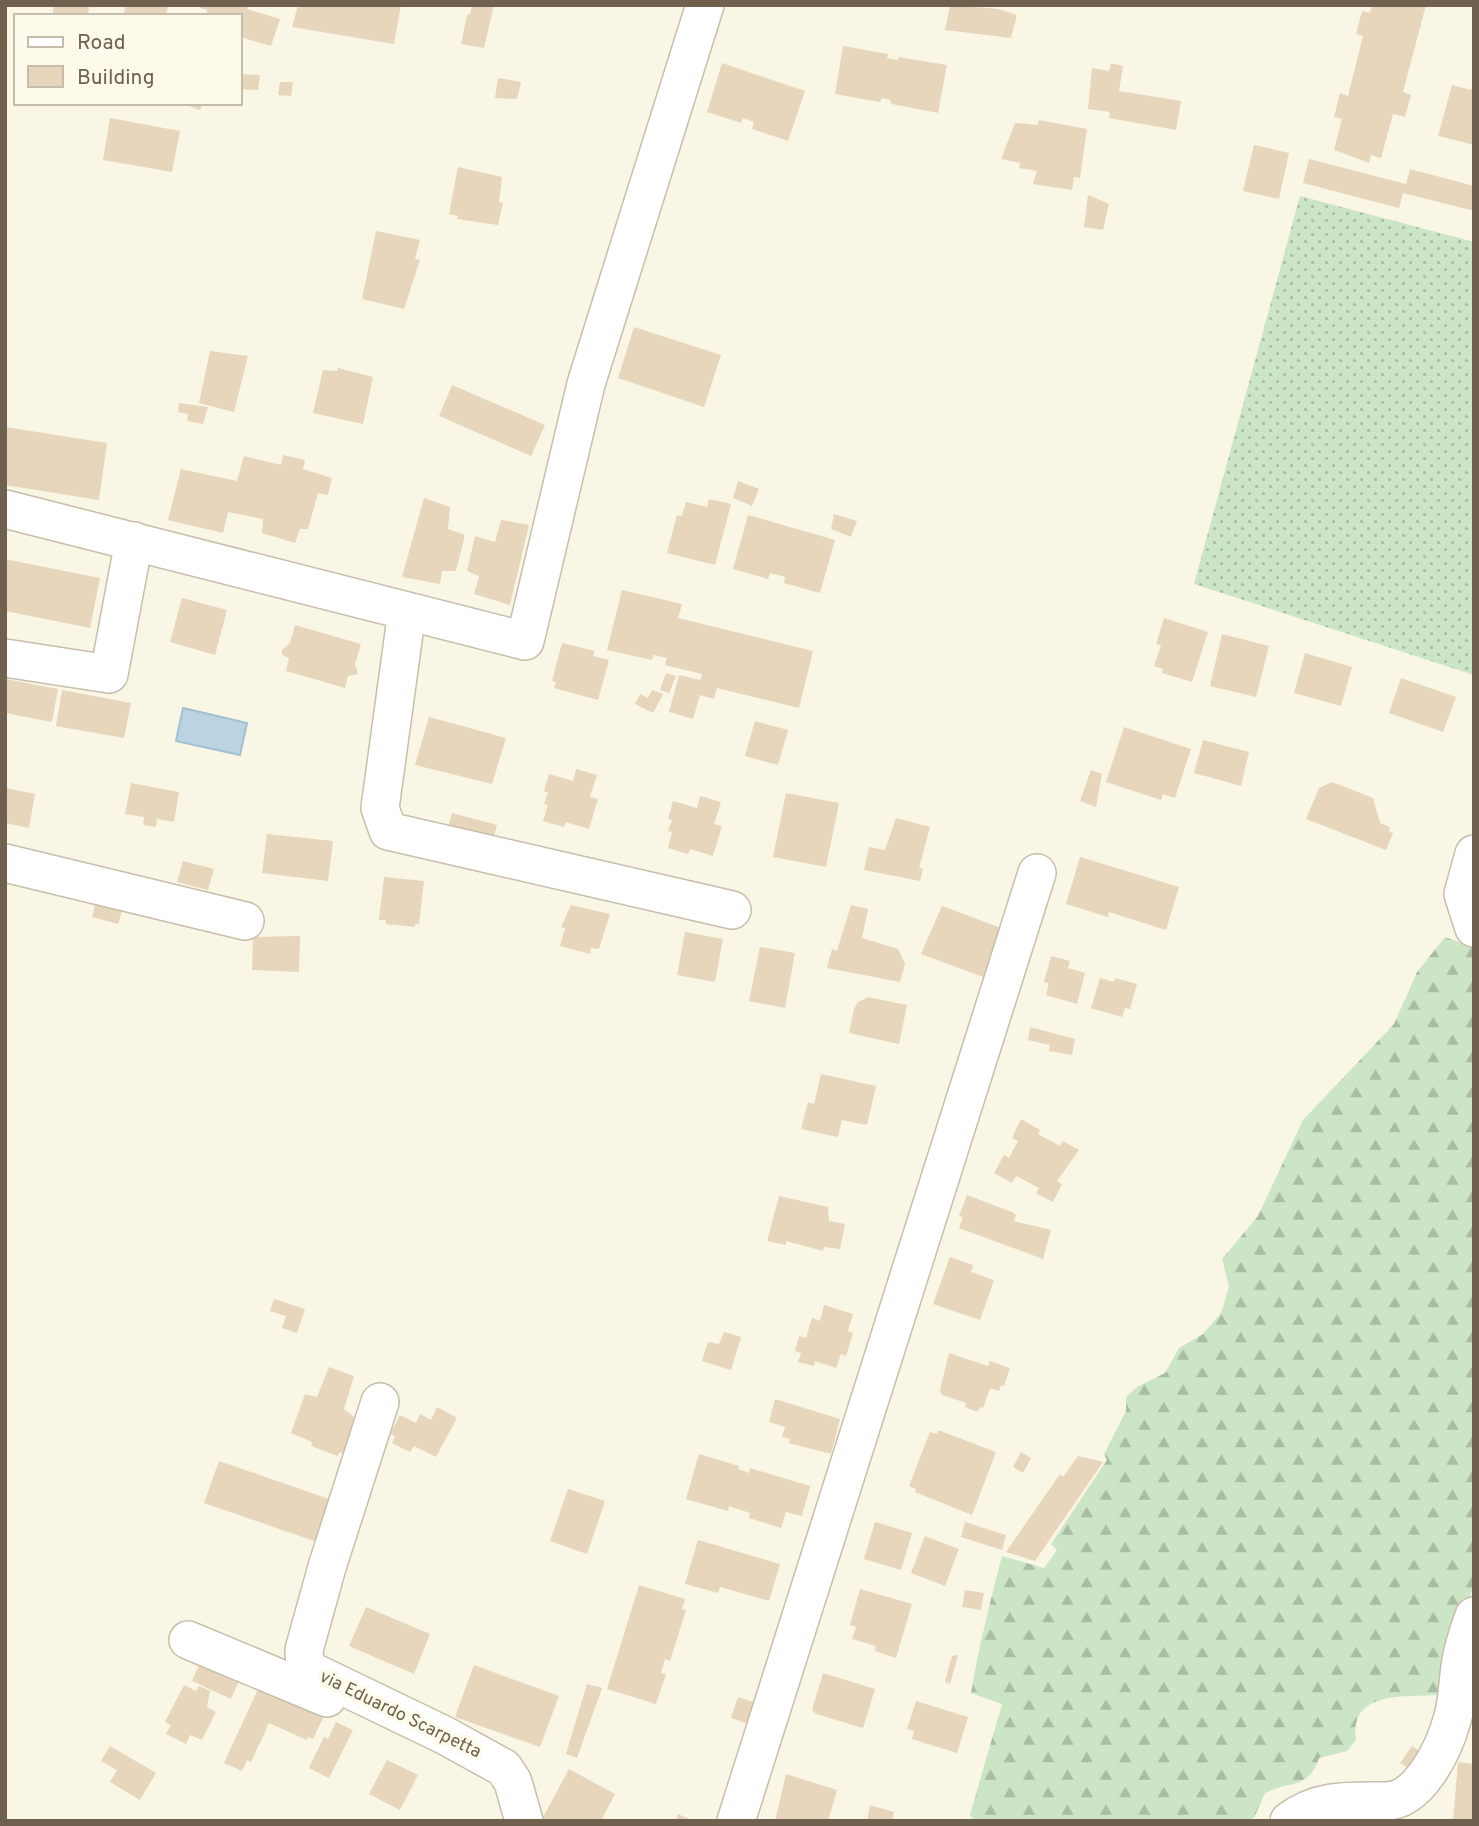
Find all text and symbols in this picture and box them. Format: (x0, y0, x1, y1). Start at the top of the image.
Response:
legend (14, 14, 242, 105)
text: Road (77, 30, 126, 57)
text: Building (77, 65, 155, 92)
street label: via Eduardo Scarpetta (315, 1666, 485, 1764)

